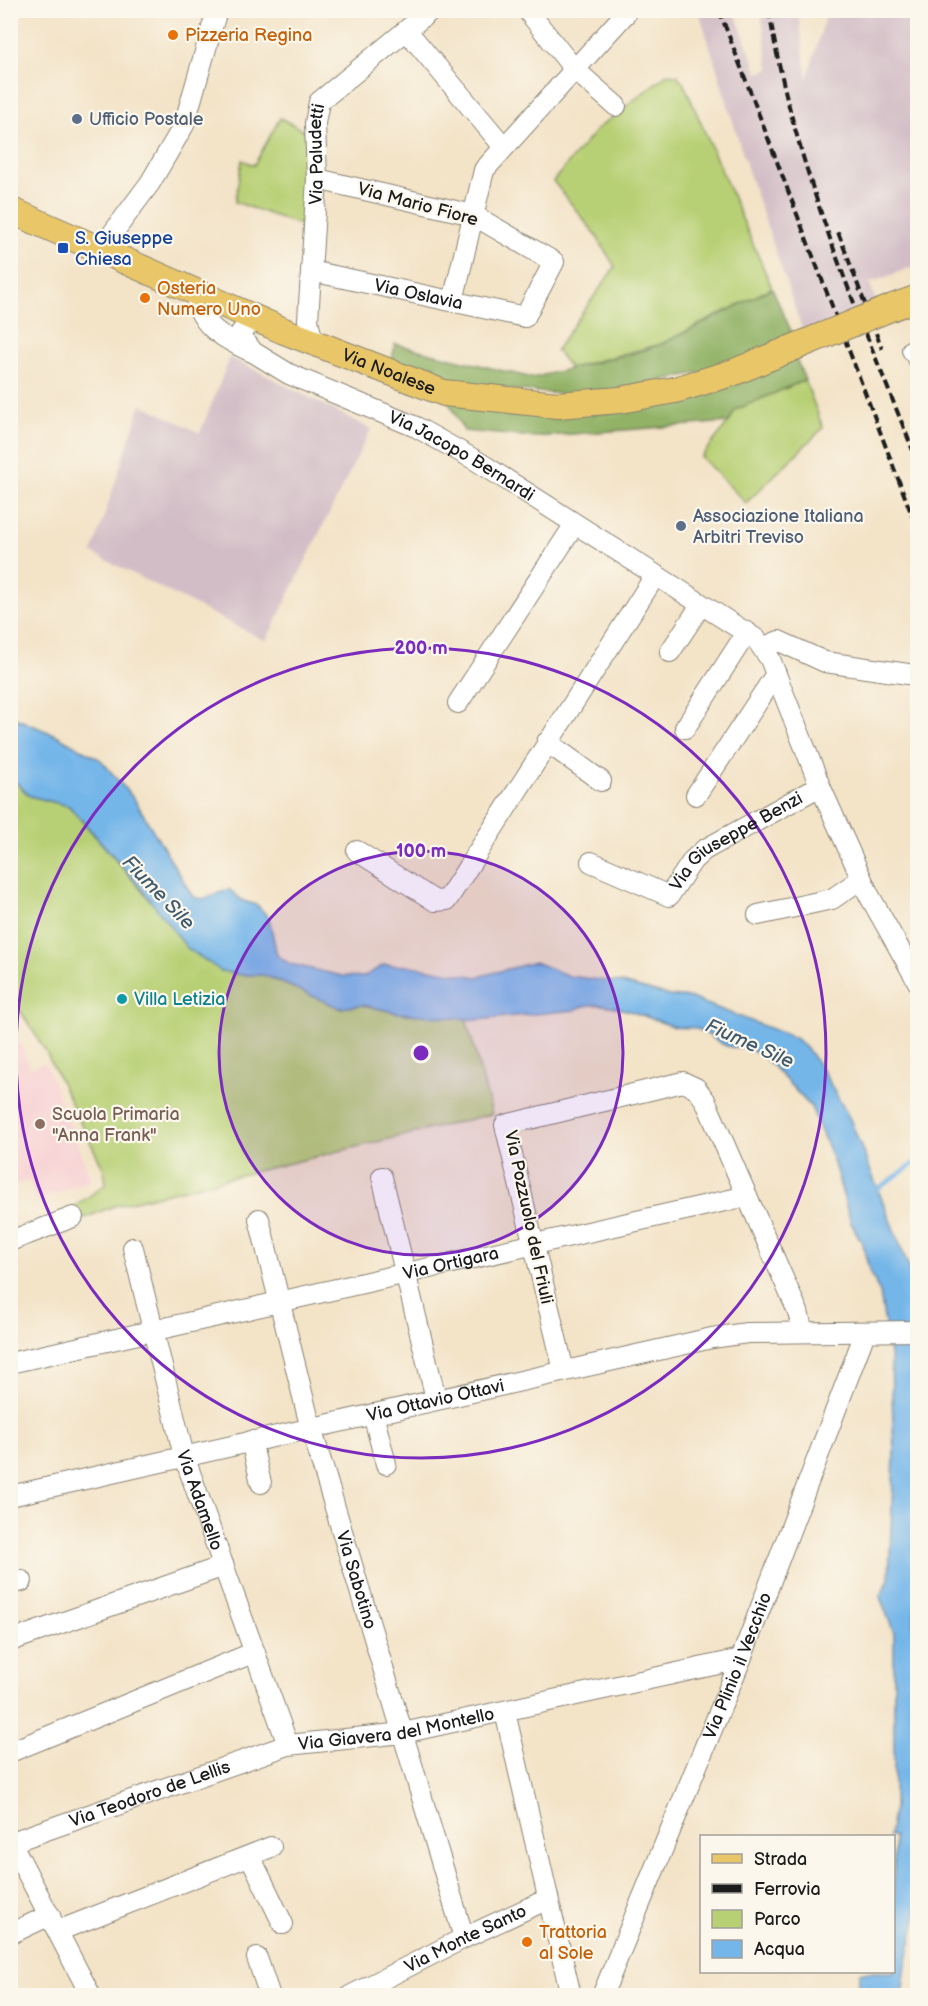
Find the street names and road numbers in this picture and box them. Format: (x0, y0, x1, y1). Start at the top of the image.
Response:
street label: Via Paludetti (305, 102, 329, 206)
street label: Via Mario Fiore (355, 178, 481, 231)
street label: Via Oslavia (372, 275, 465, 314)
street label: Via Noalese (339, 345, 439, 400)
street label: Via Jacopo Bernardi (385, 407, 538, 506)
street label: Via Giuseppe Benzi (666, 788, 806, 895)
street label: Via Pozzuolo del Friuli (500, 1128, 557, 1306)
street label: Via Ortigara (401, 1243, 501, 1285)
street label: Via Ottavio Ottavi (365, 1375, 506, 1426)
street label: Via Adamello (172, 1448, 227, 1553)
street label: Via Sabotino (332, 1528, 381, 1632)
street label: Via Plinio il Vecchio (699, 1590, 776, 1742)
street label: Via Giavera del Montello (297, 1703, 496, 1755)
street label: Via Teodoro de Lellis (67, 1756, 233, 1832)
street label: Via Monte Santo (401, 1900, 530, 1977)

